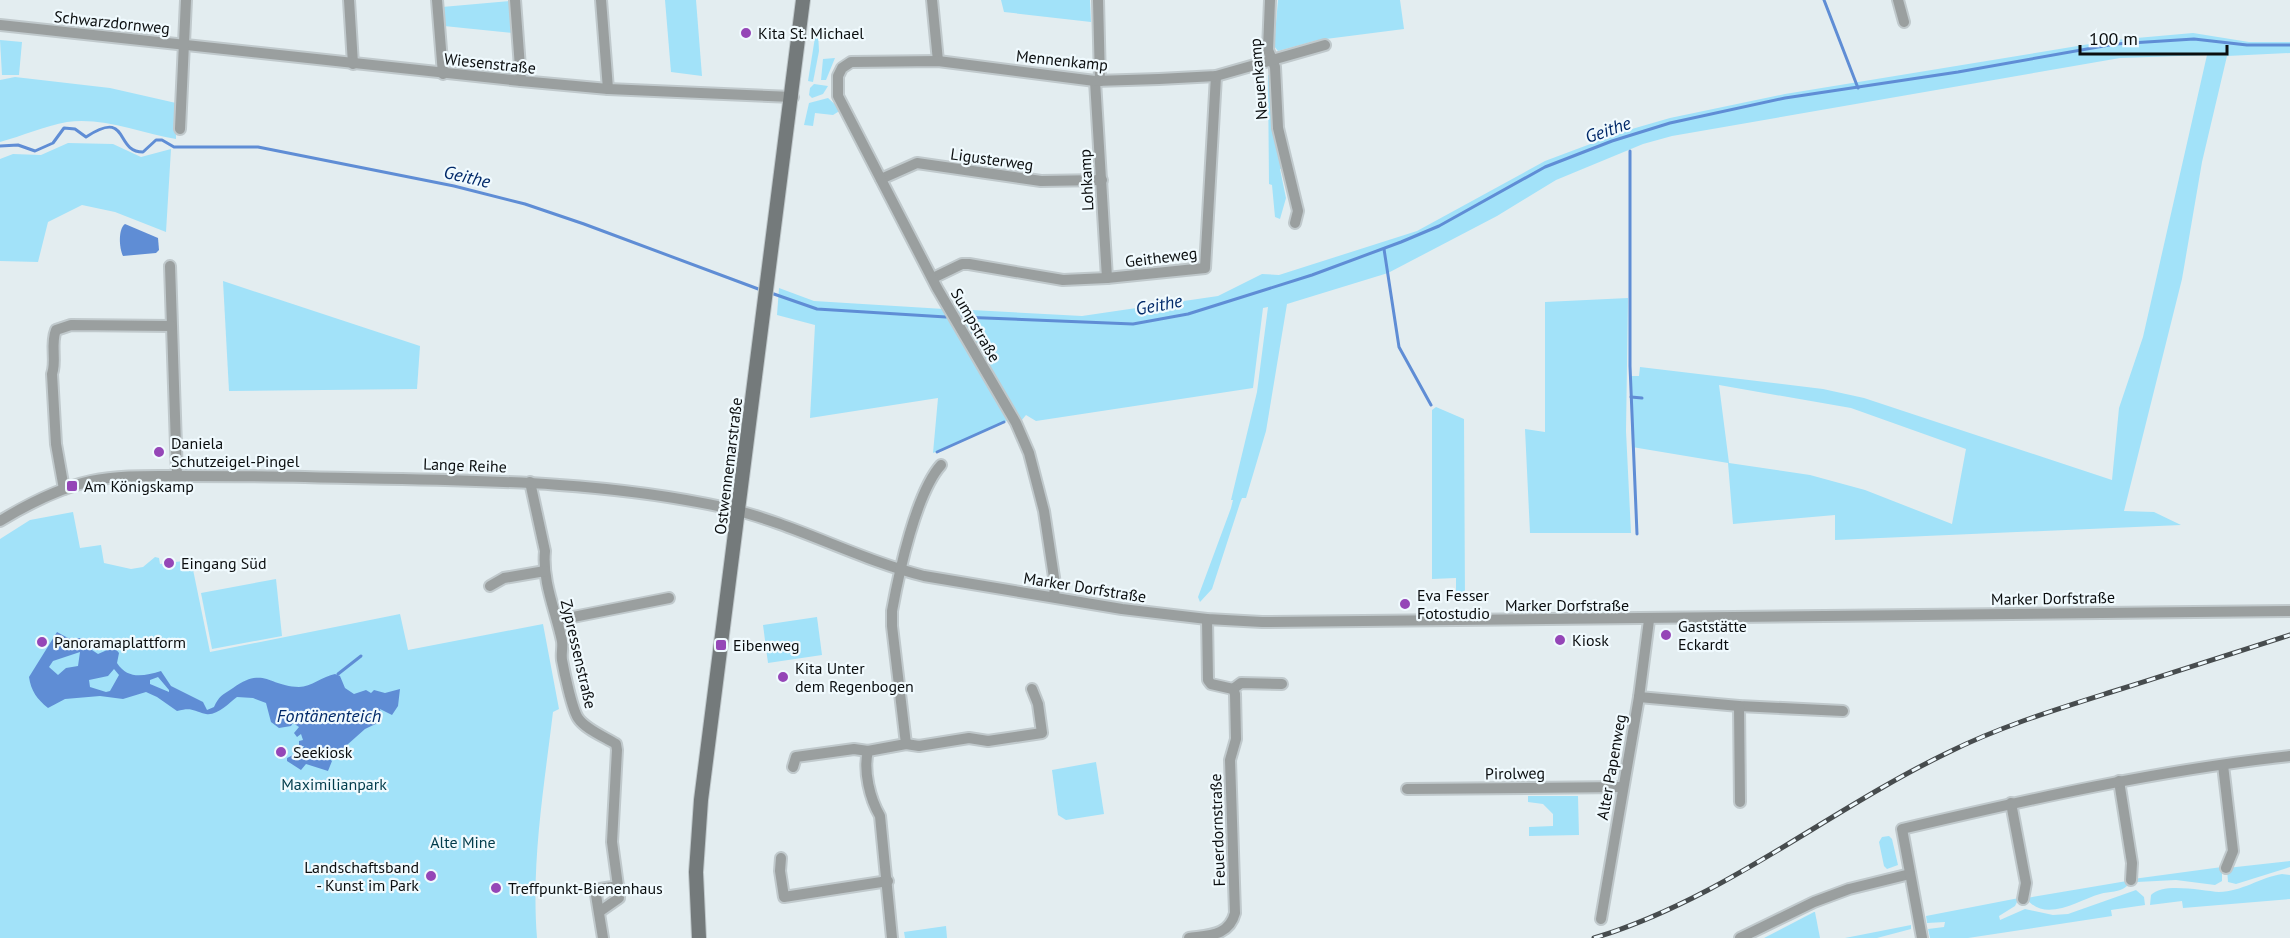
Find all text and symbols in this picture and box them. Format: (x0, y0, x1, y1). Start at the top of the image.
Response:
street label: Schwarzdornweg (53, 6, 171, 38)
scale bar (2080, 18, 2227, 56)
place label: Kita St. Michael (758, 23, 864, 43)
marker: Kita St. Michael (739, 26, 753, 40)
text: 100 m (2089, 27, 2138, 50)
street label: Neuenkamp (1244, 37, 1272, 121)
street label: Mennenkamp (1015, 45, 1109, 75)
street label: Wiesenstraße (443, 48, 537, 78)
water label: Geithe (1582, 111, 1634, 148)
street label: Ligusterweg (949, 143, 1035, 175)
street label: Lohkamp (1074, 149, 1098, 211)
water label: Geithe (442, 160, 493, 193)
street label: Geitheweg (1124, 243, 1198, 271)
street label: Sumpstraße (947, 285, 1005, 365)
water label: Geithe (1134, 289, 1185, 320)
street label: Ostwennemarstraße (710, 396, 746, 536)
place label: Daniela Schutzeigel-Pingel (171, 433, 300, 471)
marker: Daniela Schutzeigel-Pingel (152, 445, 166, 459)
street label: Lange Reihe (423, 454, 507, 476)
place label: Am Königskamp (84, 476, 194, 496)
marker: Am Königskamp (65, 479, 79, 493)
place label: Eingang Süd (181, 553, 267, 573)
marker: Eingang Süd (162, 556, 176, 570)
street label: Marker Dorfstraße (1022, 567, 1148, 607)
place label: Eva Fesser Fotostudio (1417, 585, 1490, 623)
street label: Marker Dorfstraße (1991, 587, 2115, 609)
street label: Marker Dorfstraße (1505, 595, 1629, 615)
street label: Zypressenstraße (557, 597, 601, 711)
marker: Eva Fesser Fotostudio (1398, 597, 1412, 611)
place label: Gaststätte Eckardt (1678, 616, 1747, 654)
marker: Gaststätte Eckardt (1659, 628, 1673, 642)
place label: Kiosk (1572, 630, 1609, 650)
place label: Panoramaplattform (54, 632, 186, 652)
marker: Kiosk (1553, 633, 1567, 647)
marker: Panoramaplattform (35, 635, 49, 649)
place label: Eibenweg (733, 635, 800, 655)
marker: Eibenweg (714, 638, 728, 652)
place label: Kita Unter dem Regenbogen (795, 658, 914, 696)
marker: Kita Unter dem Regenbogen (776, 670, 790, 684)
water label: Fontänenteich (277, 704, 381, 727)
street label: Alter Papenweg (1592, 713, 1630, 821)
place label: Seekiosk (293, 742, 353, 762)
marker: Seekiosk (274, 745, 288, 759)
street label: Pirolweg (1485, 762, 1545, 784)
street label: Feuerdornstraße (1205, 773, 1229, 887)
park label: Maximilianpark (281, 774, 387, 794)
park label: Alte Mine (430, 832, 496, 852)
place label: Landschaftsband - Kunst im Park (304, 857, 419, 895)
marker: Landschaftsband - Kunst im Park (424, 869, 438, 883)
place label: Treffpunkt-Bienenhaus (508, 878, 663, 898)
marker: Treffpunkt-Bienenhaus (489, 881, 503, 895)

